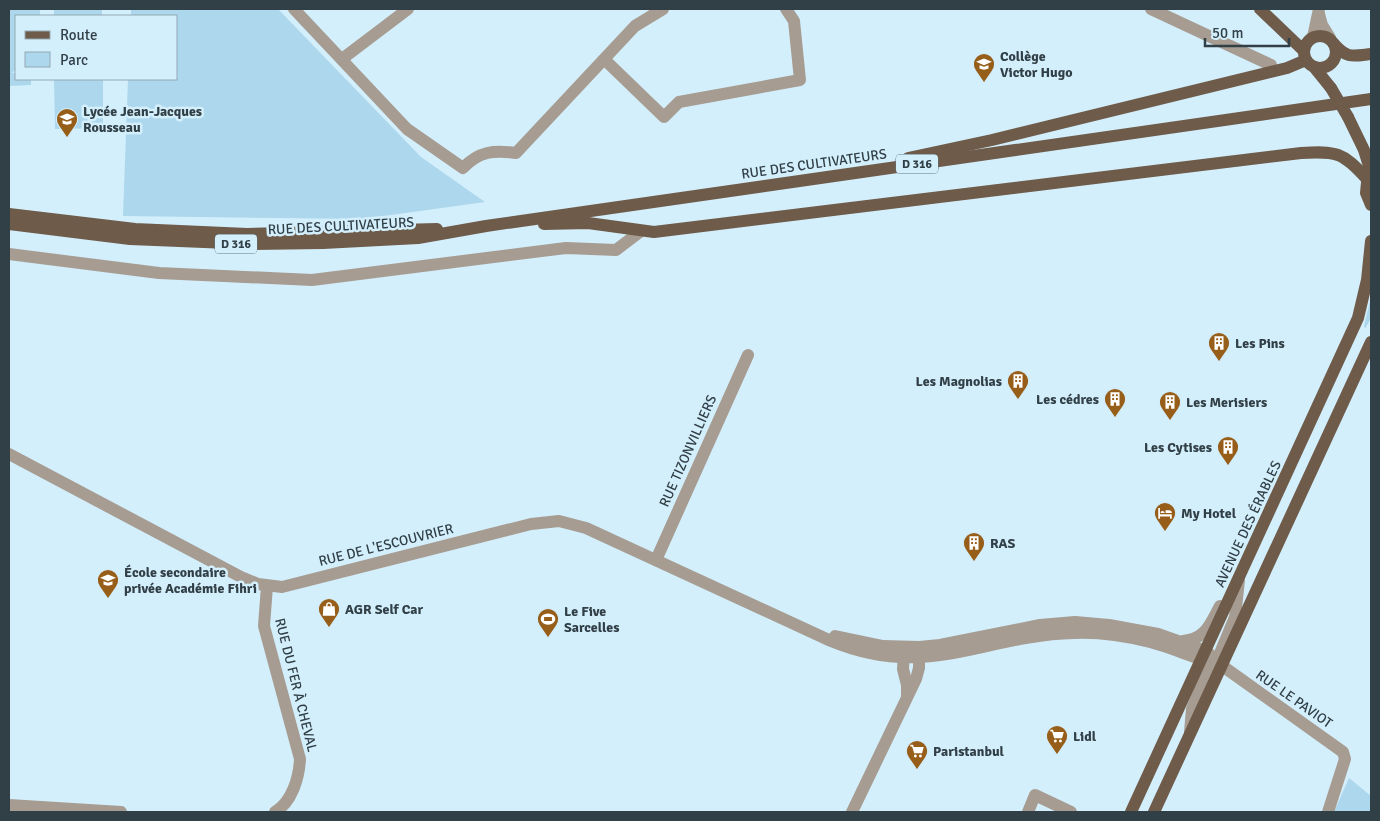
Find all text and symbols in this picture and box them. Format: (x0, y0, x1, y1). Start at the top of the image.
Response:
legend (15, 15, 178, 80)
scale bar (1205, 15, 1289, 47)
text: 50 m (1212, 24, 1243, 42)
text: Route (60, 26, 97, 44)
place label: Collège Victor Hugo (1000, 48, 1073, 81)
text: Parc (60, 51, 88, 69)
school or university icon: Collège Victor Hugo (972, 52, 996, 83)
place label: Lycée Jean-Jacques Rousseau (83, 103, 202, 136)
school or university icon: Lycée Jean-Jacques Rousseau (55, 107, 79, 138)
street label: RUE DES CULTIVATEURS (740, 145, 888, 183)
road number: D 316 (896, 154, 938, 173)
street label: RUE DES CULTIVATEURS (267, 214, 415, 238)
road number: D 316 (215, 234, 257, 253)
building icon: Les Pins (1207, 331, 1231, 362)
place label: Les Pins (1235, 335, 1285, 352)
building icon: Les Magnolias (1006, 369, 1030, 400)
place label: Les Magnolias (916, 373, 1002, 390)
building icon: Les cédres (1103, 387, 1127, 418)
building icon: Les Merisiers (1158, 390, 1182, 421)
place label: Les cédres (1036, 391, 1099, 408)
street label: RUE TIZONVILLIERS (656, 392, 720, 510)
place label: Les Merisiers (1186, 394, 1267, 411)
building icon: Les Cytises (1216, 435, 1240, 466)
place label: Les Cytises (1144, 439, 1212, 456)
street label: AVENUE DES ÉRABLES (1211, 458, 1285, 590)
hotel icon: My Hotel (1153, 501, 1177, 532)
place label: My Hotel (1181, 505, 1237, 522)
street label: RUE DE L'ESCOUVRIER (317, 520, 455, 570)
building icon: RAS (962, 531, 986, 562)
place label: RAS (990, 535, 1016, 552)
place label: École secondaire privée Académie Fihri (124, 564, 257, 597)
school or university icon: École secondaire privée Académie Fihri (96, 568, 120, 599)
shop icon: AGR Self Car (317, 597, 341, 628)
place label: AGR Self Car (345, 601, 423, 618)
place label: Le Five Sarcelles (564, 603, 619, 636)
sports icon: Le Five Sarcelles (536, 607, 560, 638)
street label: RUE DU FER À CHEVAL (271, 616, 321, 754)
street label: RUE LE PAVIOT (1252, 666, 1336, 732)
supermarket icon: Lidl (1045, 724, 1069, 755)
place label: Lidl (1073, 728, 1097, 745)
supermarket icon: Paristanbul (905, 739, 929, 770)
place label: Paristanbul (933, 743, 1005, 760)

